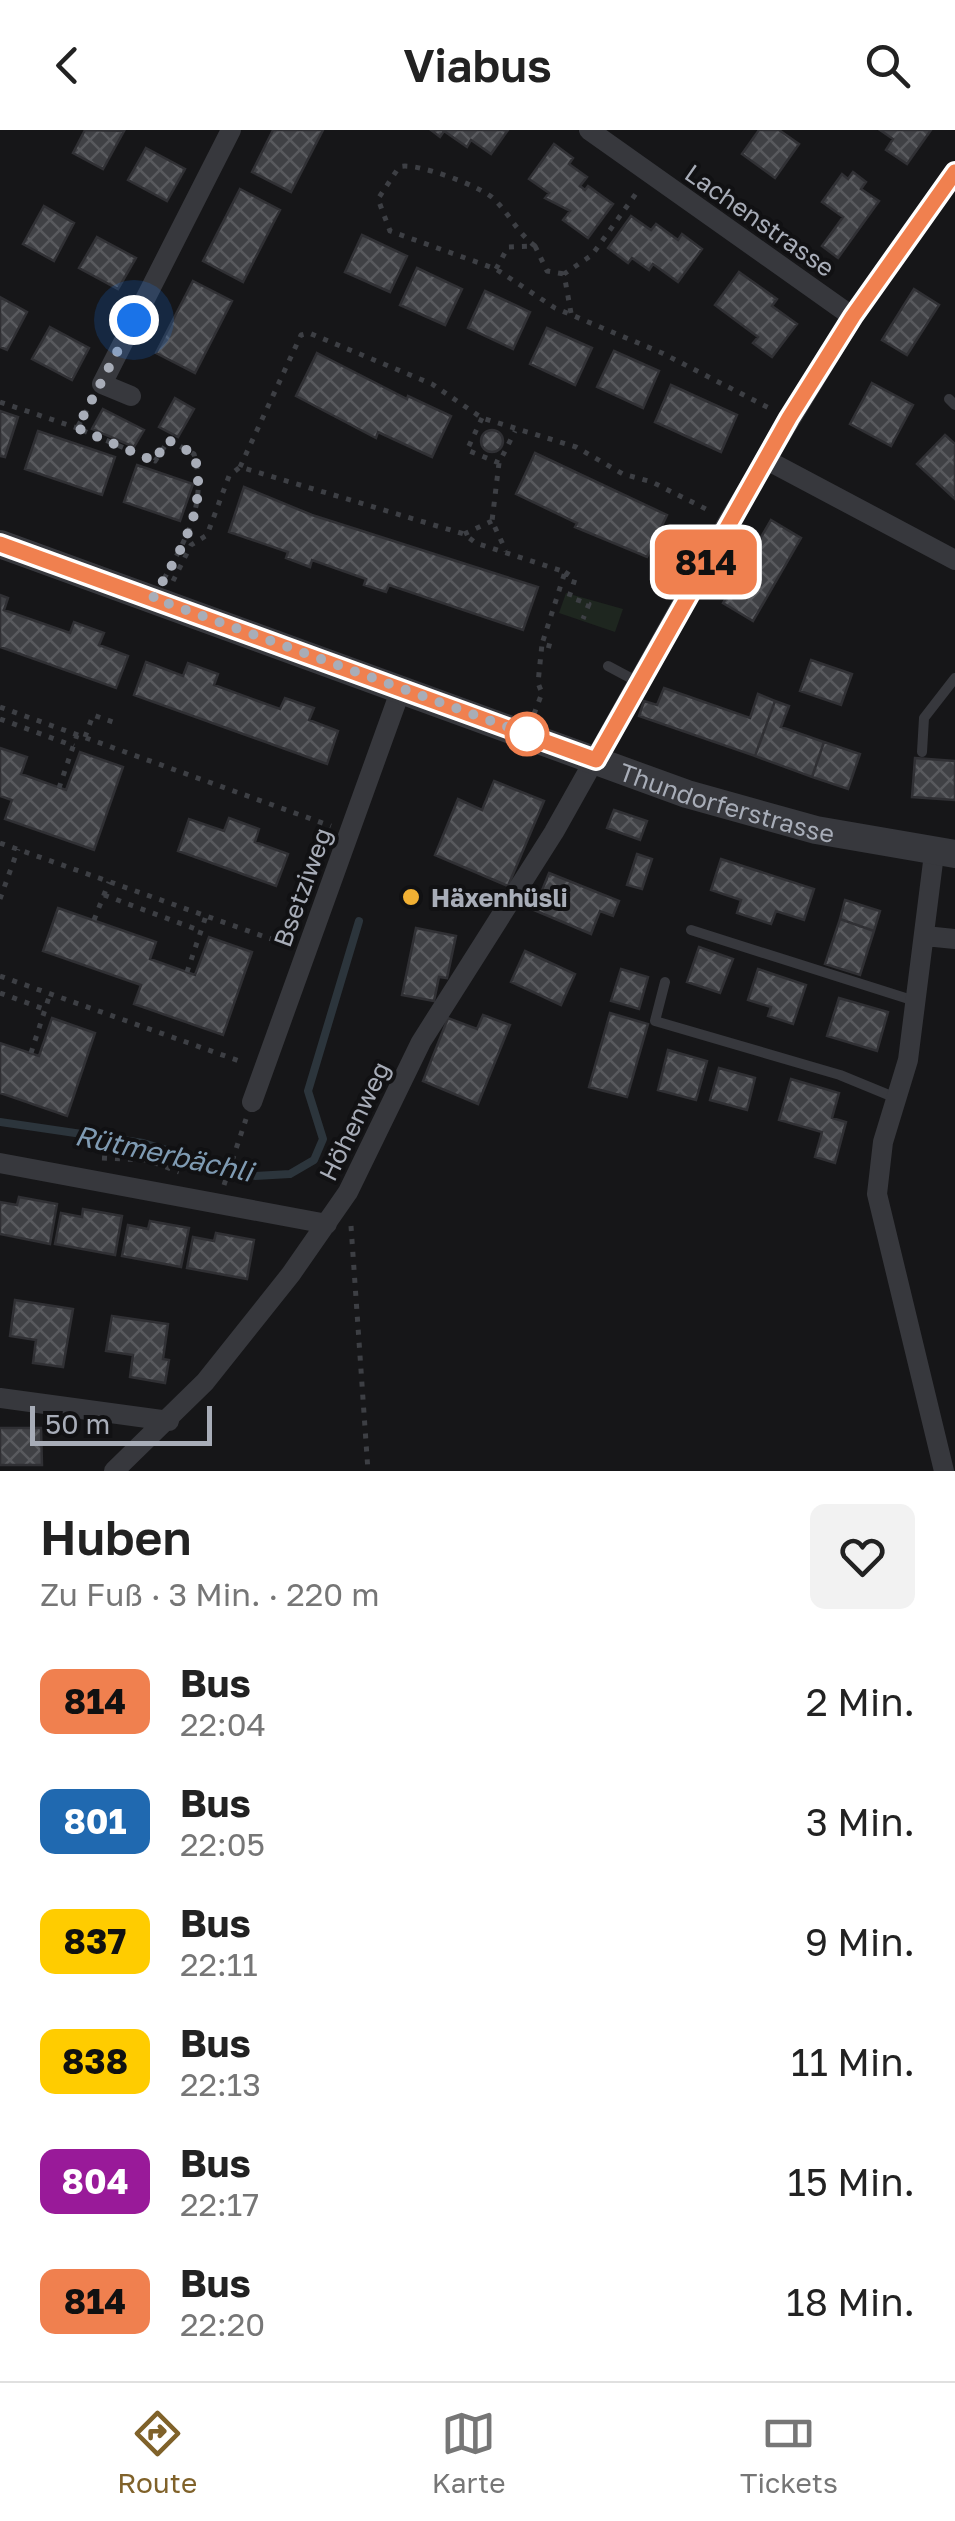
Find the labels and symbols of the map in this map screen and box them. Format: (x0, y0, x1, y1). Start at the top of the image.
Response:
street label: Lachenstrasse (679, 157, 841, 283)
your location (109, 295, 159, 345)
line badge: 814 (648, 530, 764, 594)
unlabelled marker (506, 713, 548, 755)
street label: Thundorferstrasse (615, 755, 837, 848)
street label: Bsetziweg (266, 823, 338, 951)
place label: Häxenhüsli (431, 882, 568, 913)
marker: Häxenhüsli (400, 886, 422, 908)
street label: Höhenweg (312, 1056, 396, 1186)
water label: Rütmerbächli (72, 1118, 259, 1189)
scale bar (30, 1401, 212, 1446)

